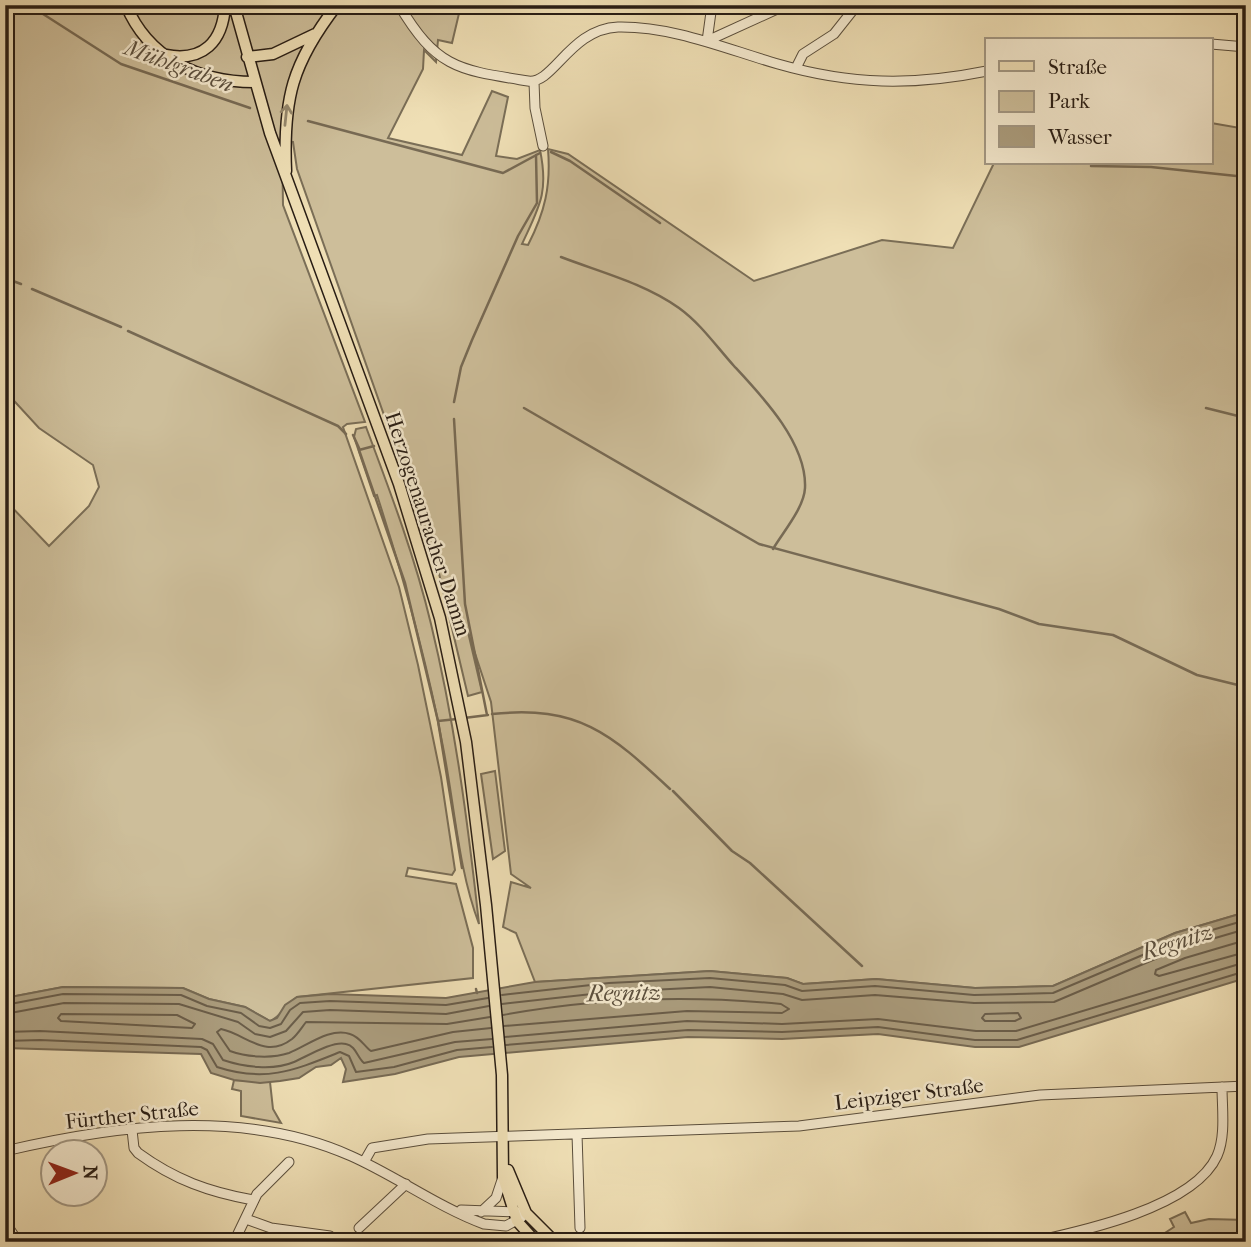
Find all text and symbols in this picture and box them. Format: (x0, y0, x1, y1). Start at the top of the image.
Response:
water label: Mühlgraben (119, 33, 237, 98)
legend (985, 38, 1212, 164)
text: Straße (1048, 55, 1107, 79)
text: Park (1048, 89, 1090, 113)
one-way arrow (280, 104, 293, 127)
text: Wasser (1047, 125, 1112, 149)
street label: Herzogenauracher Damm (380, 409, 476, 640)
water label: Regnitz (1136, 918, 1216, 967)
water label: Regnitz (585, 979, 661, 1007)
street label: Leipziger Straße (833, 1073, 985, 1115)
street label: Fürther Straße (64, 1096, 200, 1134)
north arrow (38, 1138, 108, 1208)
text: N (79, 1165, 101, 1181)

